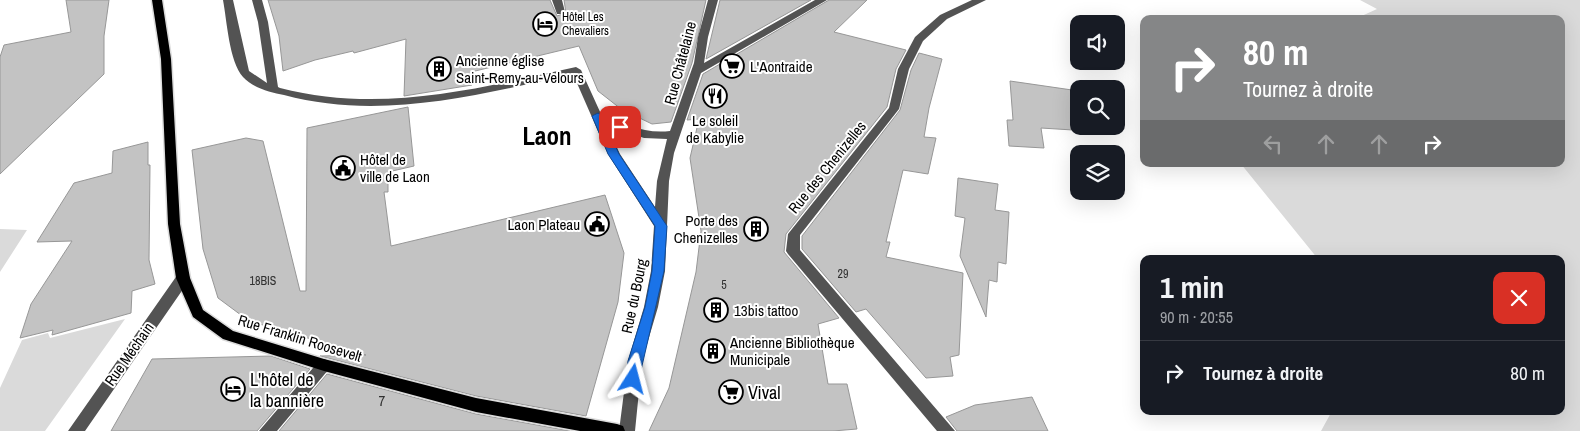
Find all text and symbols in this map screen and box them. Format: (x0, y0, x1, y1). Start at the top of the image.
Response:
place label: Hôtel Les Chevaliers (562, 9, 609, 39)
hotel icon: Hôtel Les Chevaliers (532, 11, 558, 37)
map controls (1070, 15, 1125, 200)
button: sound (1070, 15, 1125, 70)
street label: Rue Châtelaine (659, 19, 701, 107)
text: 80 m (1243, 29, 1308, 76)
icon: right (1160, 35, 1225, 100)
place label: Ancienne église Saint-Remy-au-Velours (455, 50, 584, 88)
supermarket icon: L'Aontraide (719, 53, 745, 79)
building icon: Ancienne église Saint-Remy-au-Velours (426, 56, 452, 82)
place label: L'Aontraide (750, 56, 813, 77)
text: Tournez à droite (1243, 74, 1373, 104)
button: search (1070, 80, 1125, 135)
restaurant icon: Le soleil de Kabylie (702, 83, 728, 109)
pin (599, 106, 641, 148)
place label: Le soleil de Kabylie (686, 110, 744, 148)
icon: arrive (606, 113, 634, 141)
street label: Rue des Chenizelles (783, 116, 871, 218)
district label: Laon (523, 119, 571, 153)
icon: left (1259, 130, 1287, 158)
icon: ahead (1312, 130, 1340, 158)
icon: ahead (1365, 130, 1393, 158)
icon: right (1418, 130, 1446, 158)
button: layers (1070, 145, 1125, 200)
place label: Hôtel de ville de Laon (360, 149, 430, 187)
public building icon: Hôtel de ville de Laon (330, 155, 356, 181)
place label: Porte des Chenizelles (674, 210, 738, 248)
public building icon: Laon Plateau (584, 211, 610, 237)
place label: Laon Plateau (508, 214, 580, 235)
building icon: Porte des Chenizelles (743, 216, 769, 242)
street label: Rue du Bourg (616, 257, 652, 335)
house number: 29 (838, 266, 848, 282)
text: 1 min (1160, 267, 1224, 307)
button: close (1493, 272, 1545, 324)
house number: 18BIS (250, 273, 277, 289)
house number: 5 (721, 277, 727, 293)
building icon: 13bis tattoo (703, 297, 729, 323)
place label: 13bis tattoo (734, 300, 798, 321)
text: 90 m · 20:55 (1160, 306, 1233, 328)
street label: Rue Franklin Roosevelt (235, 309, 365, 367)
street label: Rue Méchain (99, 318, 159, 390)
place label: Ancienne Bibliothèque Municipale (729, 332, 855, 370)
building icon: Ancienne Bibliothèque Municipale (700, 338, 726, 364)
position arrow (606, 352, 658, 404)
icon: right (1160, 359, 1188, 387)
text: Tournez à droite (1203, 360, 1323, 386)
text: 80 m (1510, 360, 1545, 386)
place label: L'hôtel de la bannière (250, 367, 324, 413)
hotel icon: L'hôtel de la bannière (220, 376, 246, 402)
supermarket icon: Vival (718, 379, 744, 405)
place label: Vival (748, 380, 781, 405)
house number: 7 (379, 390, 386, 411)

